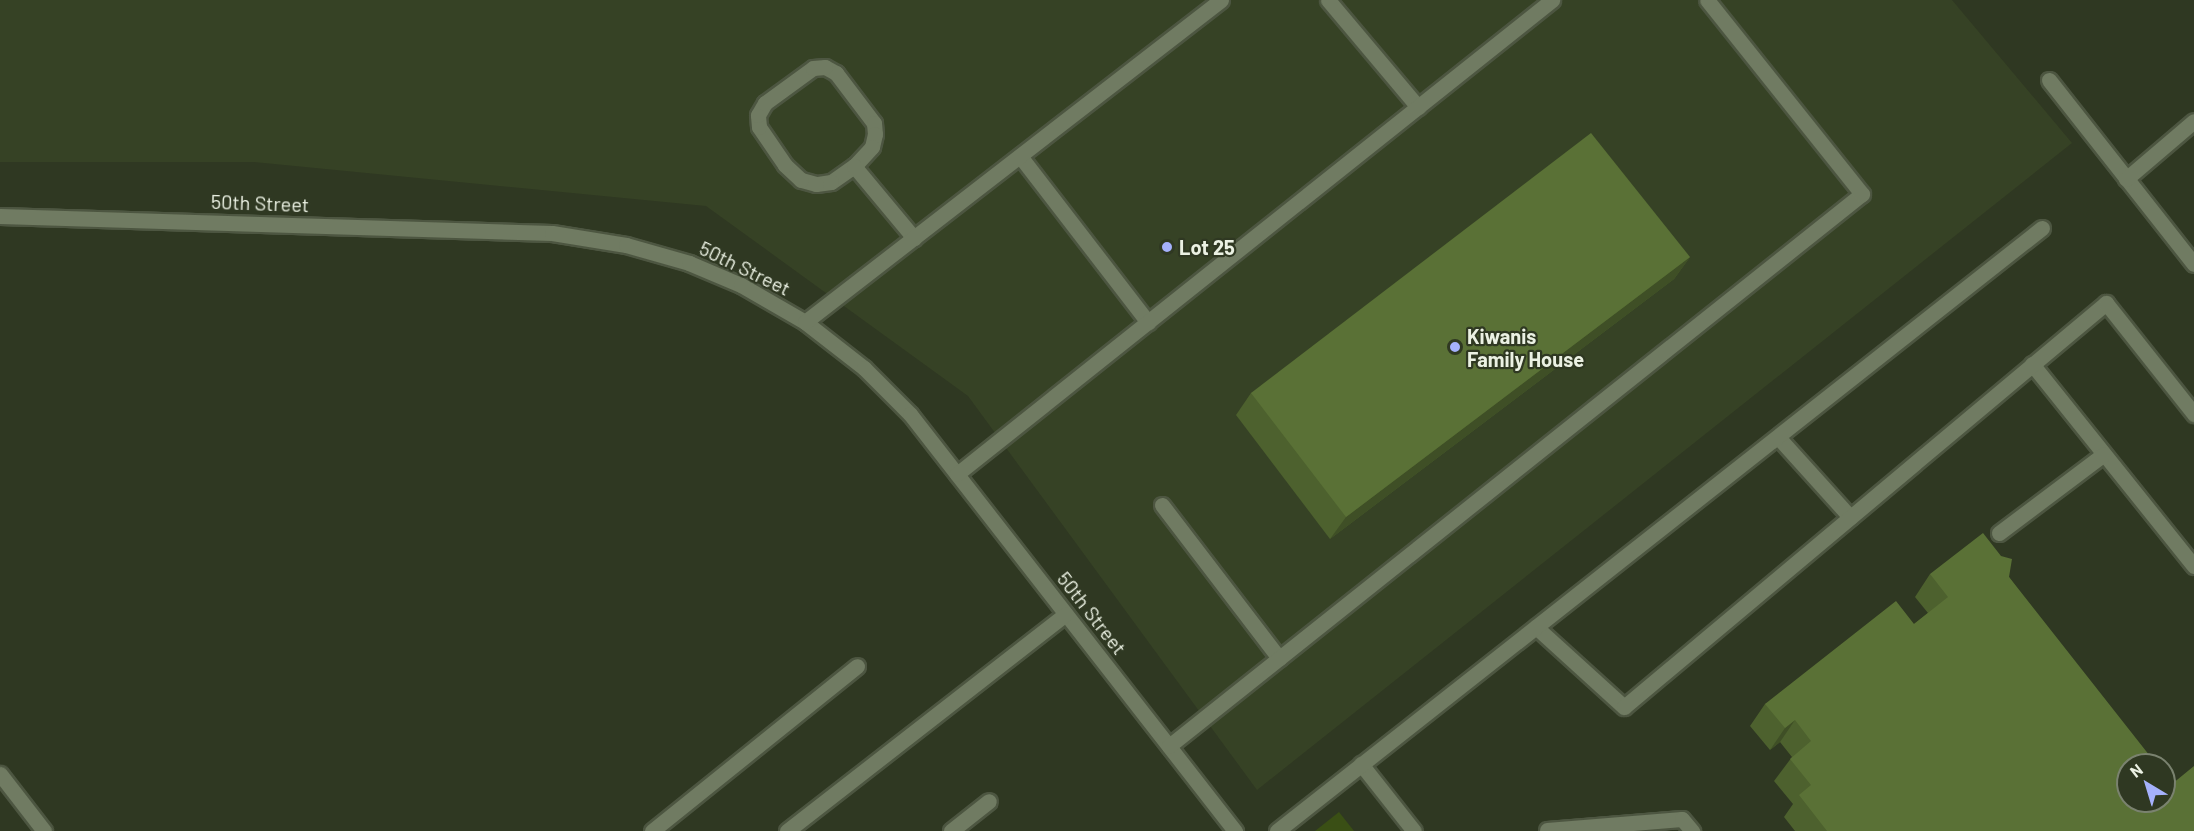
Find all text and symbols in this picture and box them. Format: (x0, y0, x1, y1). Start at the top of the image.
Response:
street label: 50th Street (210, 189, 310, 217)
place label: Lot 25 (1179, 235, 1235, 259)
street label: 50th Street (696, 236, 794, 300)
marker: Lot 25 (1160, 240, 1174, 254)
place label: Kiwanis Family House (1467, 324, 1584, 371)
marker: Kiwanis Family House (1448, 340, 1462, 354)
street label: 50th Street (1052, 567, 1132, 659)
north arrow (2116, 753, 2176, 813)
text: N (2126, 759, 2146, 781)

